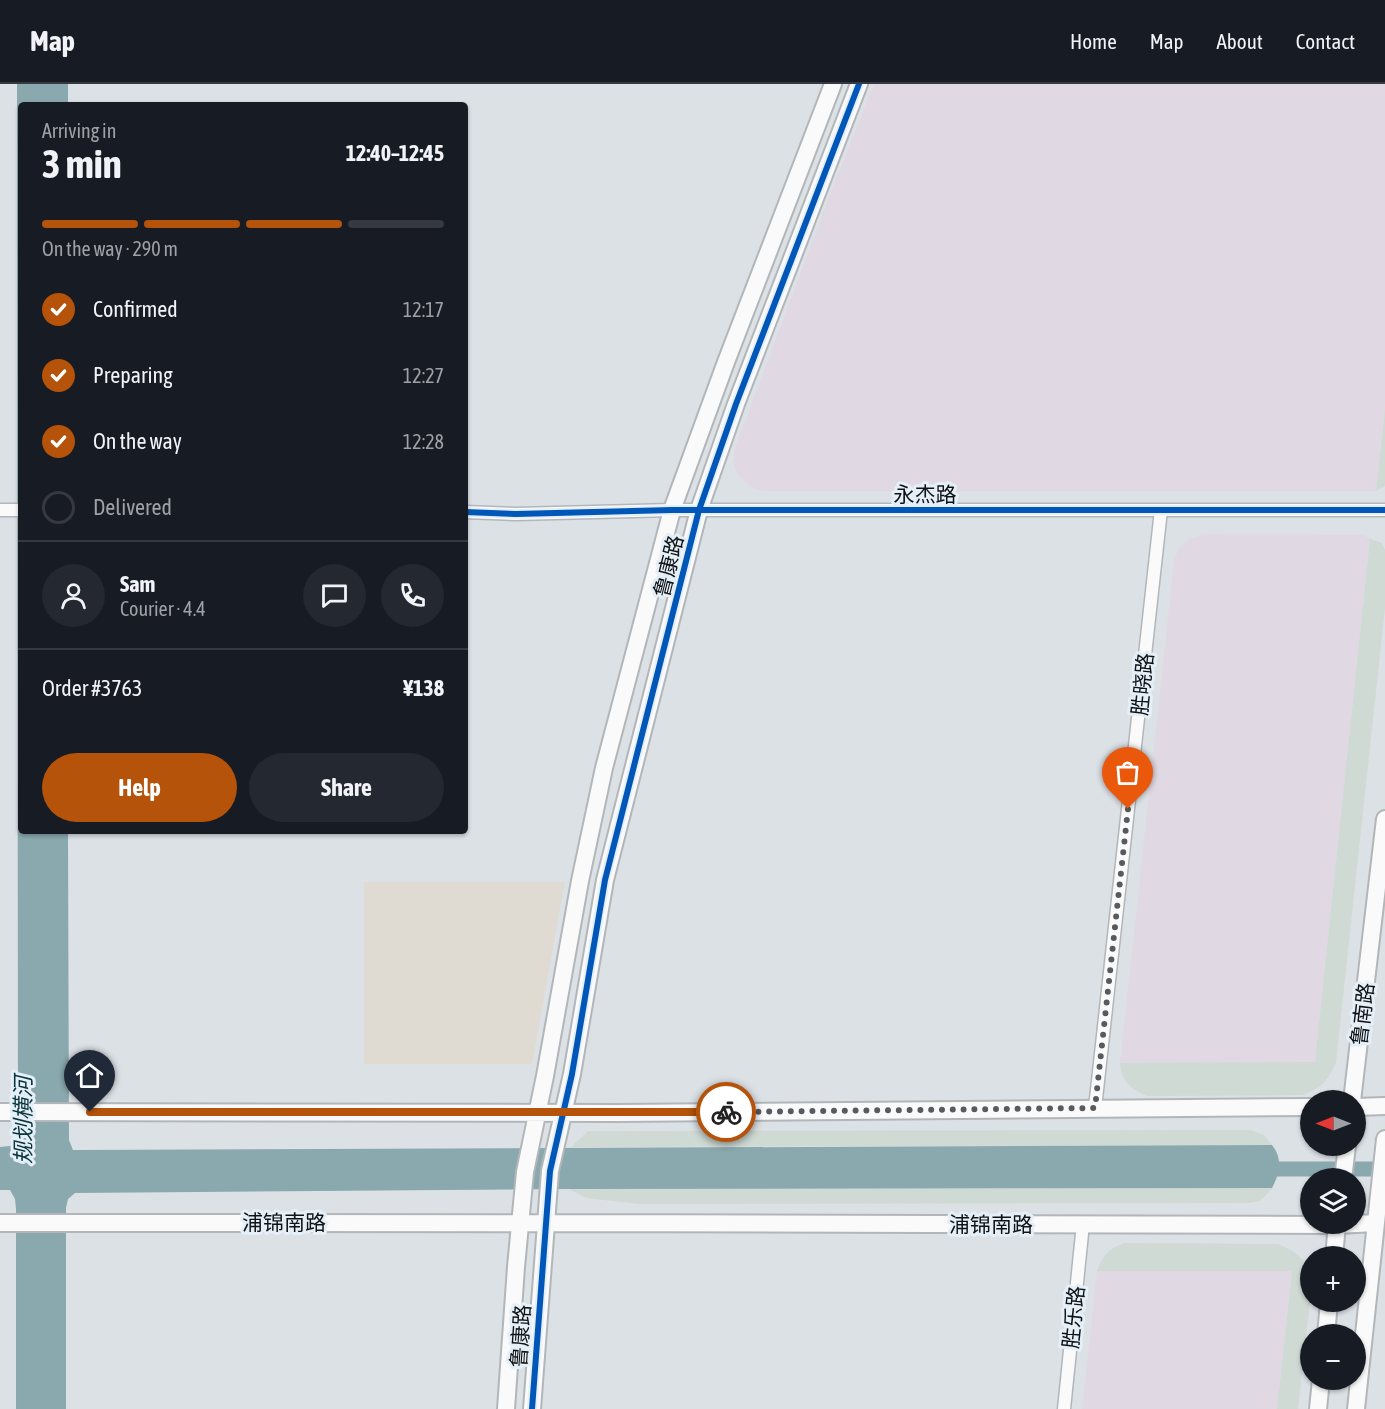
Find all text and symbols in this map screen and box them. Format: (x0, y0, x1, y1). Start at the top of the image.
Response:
text: Map (30, 25, 75, 57)
text: Home (1070, 29, 1117, 53)
text: Map (1150, 29, 1184, 53)
text: About (1217, 29, 1263, 53)
text: Contact (1296, 29, 1355, 53)
text: Arriving in (42, 119, 116, 142)
text: 12:40–12:45 (346, 140, 444, 166)
text: 3 min (42, 142, 122, 186)
text: On the way · 290 m (42, 237, 178, 260)
icon: check (42, 293, 75, 326)
text: Confirmed (93, 296, 178, 322)
text: 12:17 (403, 298, 444, 321)
icon: check (42, 359, 75, 392)
text: Preparing (93, 362, 173, 388)
text: 12:27 (403, 364, 444, 387)
icon: check (42, 425, 75, 458)
text: On the way (93, 428, 182, 454)
text: 12:28 (403, 430, 444, 453)
street label: 永杰路 (894, 482, 957, 506)
text: Delivered (93, 494, 172, 520)
street label: 鲁康路 (649, 533, 687, 599)
button: person (42, 564, 105, 627)
button: chat (303, 564, 366, 627)
button: phone (381, 564, 444, 627)
text: Sam (120, 571, 155, 597)
text: Courier · 4.4 (120, 597, 206, 620)
street label: 胜晓路 (1127, 651, 1157, 717)
text: Order #3763 (42, 675, 142, 701)
text: ¥138 (403, 675, 444, 701)
pin (1102, 747, 1153, 809)
button: Help (42, 753, 237, 822)
button: Share (249, 753, 444, 822)
icon: bag (1111, 756, 1144, 789)
street label: 鲁南路 (1346, 981, 1378, 1047)
pin (64, 1050, 115, 1112)
icon: home (73, 1059, 106, 1092)
water label: 规划横河 (10, 1072, 36, 1164)
courier (696, 1082, 756, 1142)
north arrow (1300, 1090, 1366, 1156)
map controls (1300, 1090, 1366, 1390)
icon: bike (710, 1096, 743, 1129)
button: layers (1300, 1168, 1366, 1234)
street label: 浦锦南路 (242, 1210, 326, 1234)
street label: 浦锦南路 (949, 1212, 1033, 1236)
button: + (1300, 1246, 1366, 1312)
street label: 胜乐路 (1058, 1284, 1088, 1350)
street label: 鲁康路 (506, 1304, 534, 1368)
button: − (1300, 1324, 1366, 1390)

